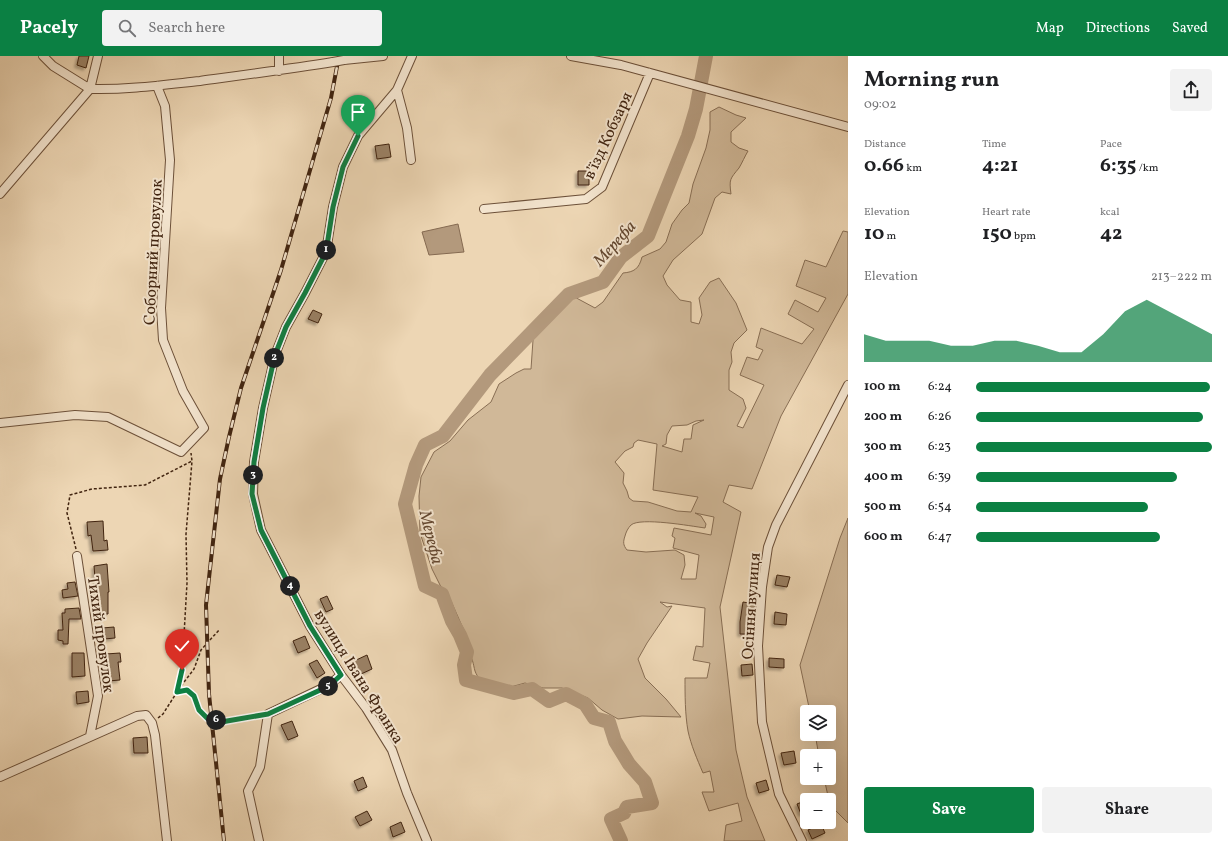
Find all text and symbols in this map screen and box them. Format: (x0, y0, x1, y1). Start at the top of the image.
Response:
search box (102, 10, 382, 46)
text: Pacely (20, 15, 78, 41)
icon: search (116, 17, 138, 39)
text: Search here (148, 18, 225, 39)
text: Map (1036, 19, 1064, 38)
text: Directions (1086, 19, 1150, 38)
text: Saved (1172, 19, 1208, 38)
text: Morning run (864, 65, 999, 96)
button: share (1170, 69, 1212, 111)
street label: в’їзд Кобзаря (579, 89, 639, 183)
pin (341, 95, 375, 136)
text: 09:02 (864, 96, 897, 114)
icon: arrive (347, 101, 369, 123)
text: Distance (864, 137, 906, 152)
text: Time (982, 137, 1006, 152)
text: Pace (1100, 137, 1122, 152)
text: 0.66 (864, 152, 904, 180)
text: 4:21 (982, 152, 1018, 180)
text: 6:35 (1100, 152, 1136, 180)
text: km (904, 161, 922, 176)
text: /km (1136, 161, 1158, 176)
street label: Соборний провулок (139, 178, 169, 326)
text: Elevation (864, 205, 910, 220)
text: Heart rate (982, 205, 1031, 220)
text: kcal (1100, 205, 1120, 220)
water label: Мерефа (588, 216, 642, 273)
text: 10 (864, 220, 884, 248)
text: 150 (982, 220, 1012, 248)
text: 42 (1100, 220, 1123, 248)
text: m (884, 229, 896, 244)
text: bpm (1012, 229, 1036, 244)
pin: 1 (316, 240, 336, 260)
text: 1 (324, 242, 328, 257)
text: Elevation (864, 268, 918, 286)
text: 213–222 m (1151, 268, 1212, 286)
pin: 2 (264, 348, 284, 368)
text: 2 (271, 350, 277, 365)
text: 100 m (864, 378, 901, 396)
text: 6:24 (928, 378, 952, 396)
text: 200 m (864, 408, 902, 426)
text: 6:26 (928, 408, 951, 426)
text: 300 m (864, 438, 902, 456)
text: 6:23 (928, 438, 951, 456)
pin: 3 (243, 465, 263, 485)
text: 3 (250, 467, 256, 482)
text: 400 m (864, 468, 903, 486)
text: 6:39 (928, 468, 951, 486)
text: 500 m (864, 498, 901, 516)
text: 6:54 (928, 498, 952, 516)
water label: Мерефа (413, 507, 448, 567)
text: 600 m (864, 528, 902, 546)
text: 6:47 (928, 528, 952, 546)
street label: Осіння вулиця (737, 552, 767, 660)
street label: Тихий провулок (81, 574, 119, 695)
pin: 4 (280, 576, 300, 596)
text: 4 (287, 578, 293, 593)
street label: вулиця Івана Франка (308, 606, 409, 748)
pin (165, 629, 199, 670)
icon: check (171, 635, 193, 657)
pin: 5 (318, 676, 338, 696)
text: 5 (325, 678, 331, 693)
map controls (800, 705, 836, 829)
button: layers (800, 705, 836, 741)
pin: 6 (206, 710, 226, 730)
text: 6 (213, 712, 219, 727)
button: + (800, 749, 836, 785)
button: Save (864, 787, 1034, 833)
button: Share (1042, 787, 1212, 833)
button: − (800, 793, 836, 829)

